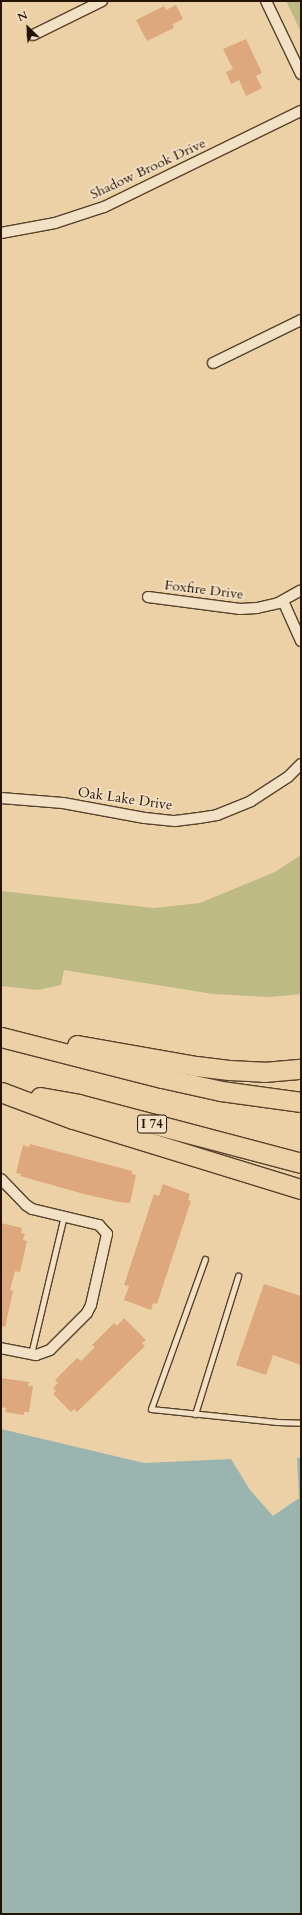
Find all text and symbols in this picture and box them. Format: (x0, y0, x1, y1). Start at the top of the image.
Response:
north arrow (8, 8, 48, 48)
text: N (15, 8, 30, 25)
street label: Shadow Brook Drive (88, 135, 208, 203)
street label: Foxfire Drive (164, 577, 244, 603)
street label: Oak Lake Drive (77, 784, 173, 814)
road number: I 74 (137, 1113, 167, 1135)

